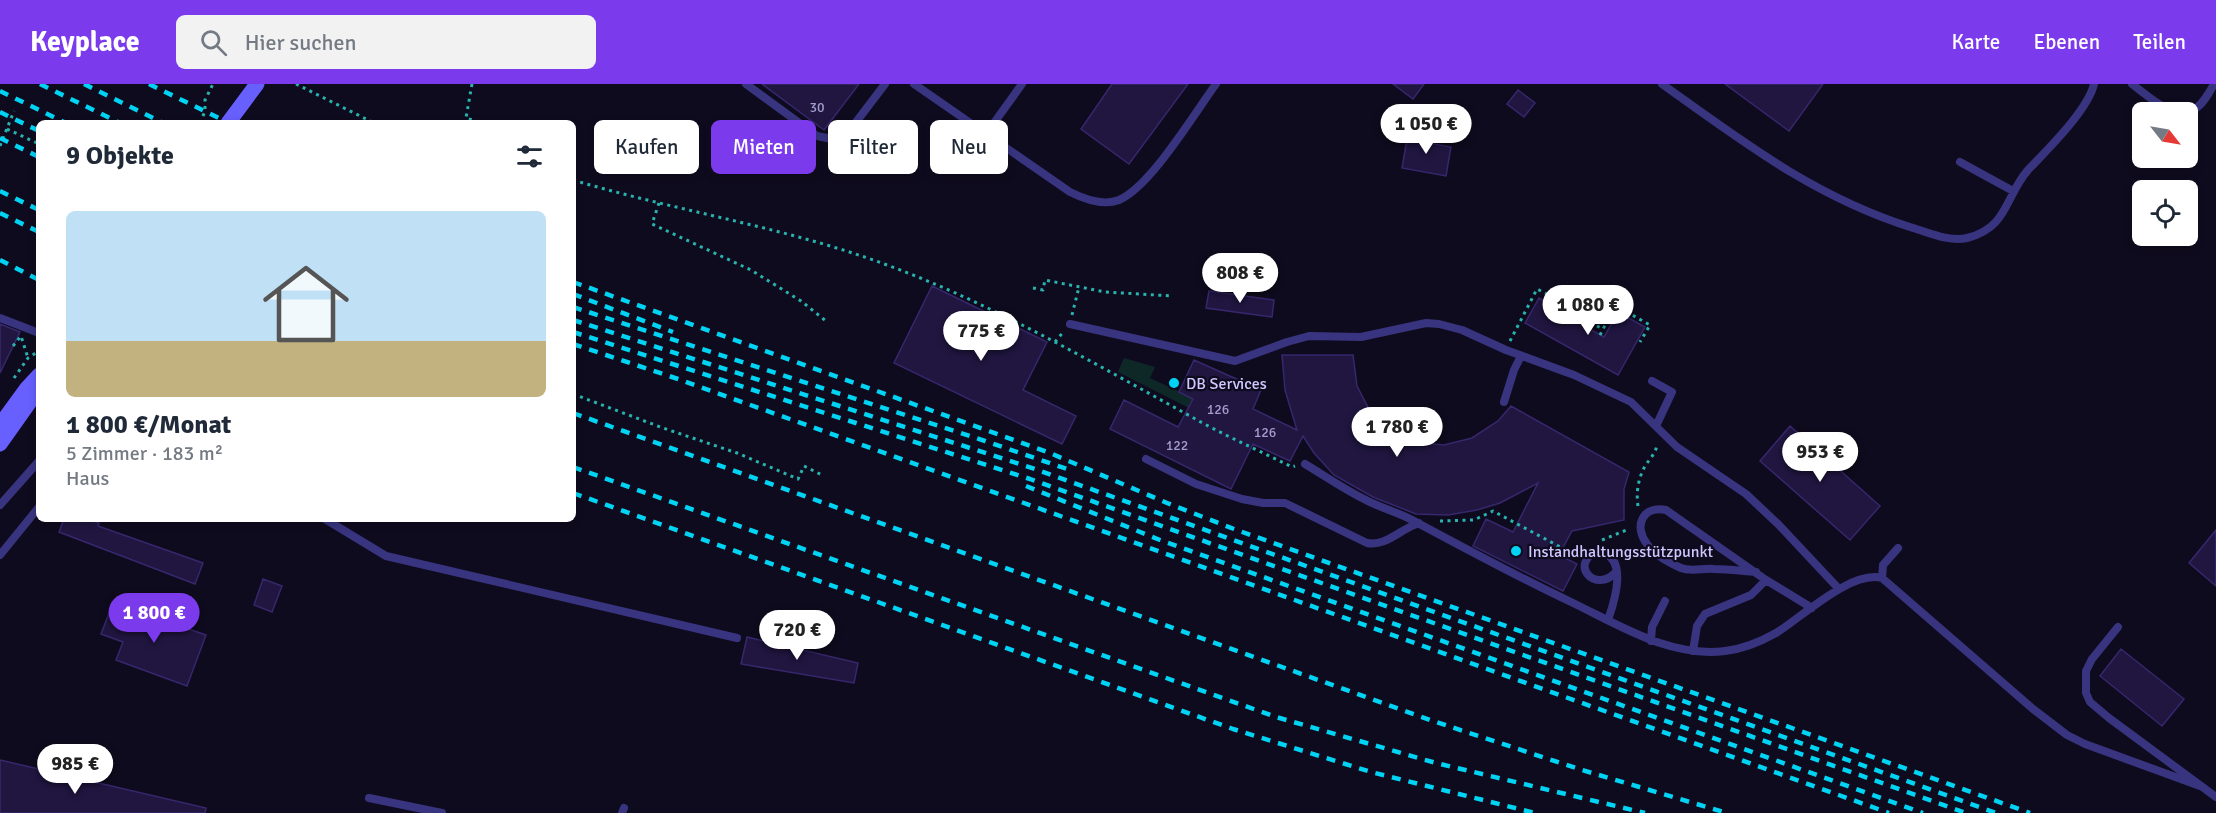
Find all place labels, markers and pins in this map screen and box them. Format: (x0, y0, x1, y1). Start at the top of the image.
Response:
pin: 1 050 € (1371, 104, 1481, 155)
pin: 808 € (1198, 253, 1282, 304)
pin: 1 080 € (1533, 285, 1643, 336)
pin: 775 € (939, 311, 1023, 362)
place label: DB Services (1186, 374, 1267, 394)
marker: DB Services (1167, 376, 1181, 390)
pin: 1 780 € (1342, 407, 1452, 458)
pin: 953 € (1778, 432, 1862, 483)
place label: Instandhaltungsstützpunkt (1528, 542, 1713, 562)
marker: Instandhaltungsstützpunkt (1509, 544, 1523, 558)
pin: 1 800 € (99, 593, 209, 644)
pin: 720 € (755, 610, 839, 661)
pin: 985 € (33, 744, 117, 795)

